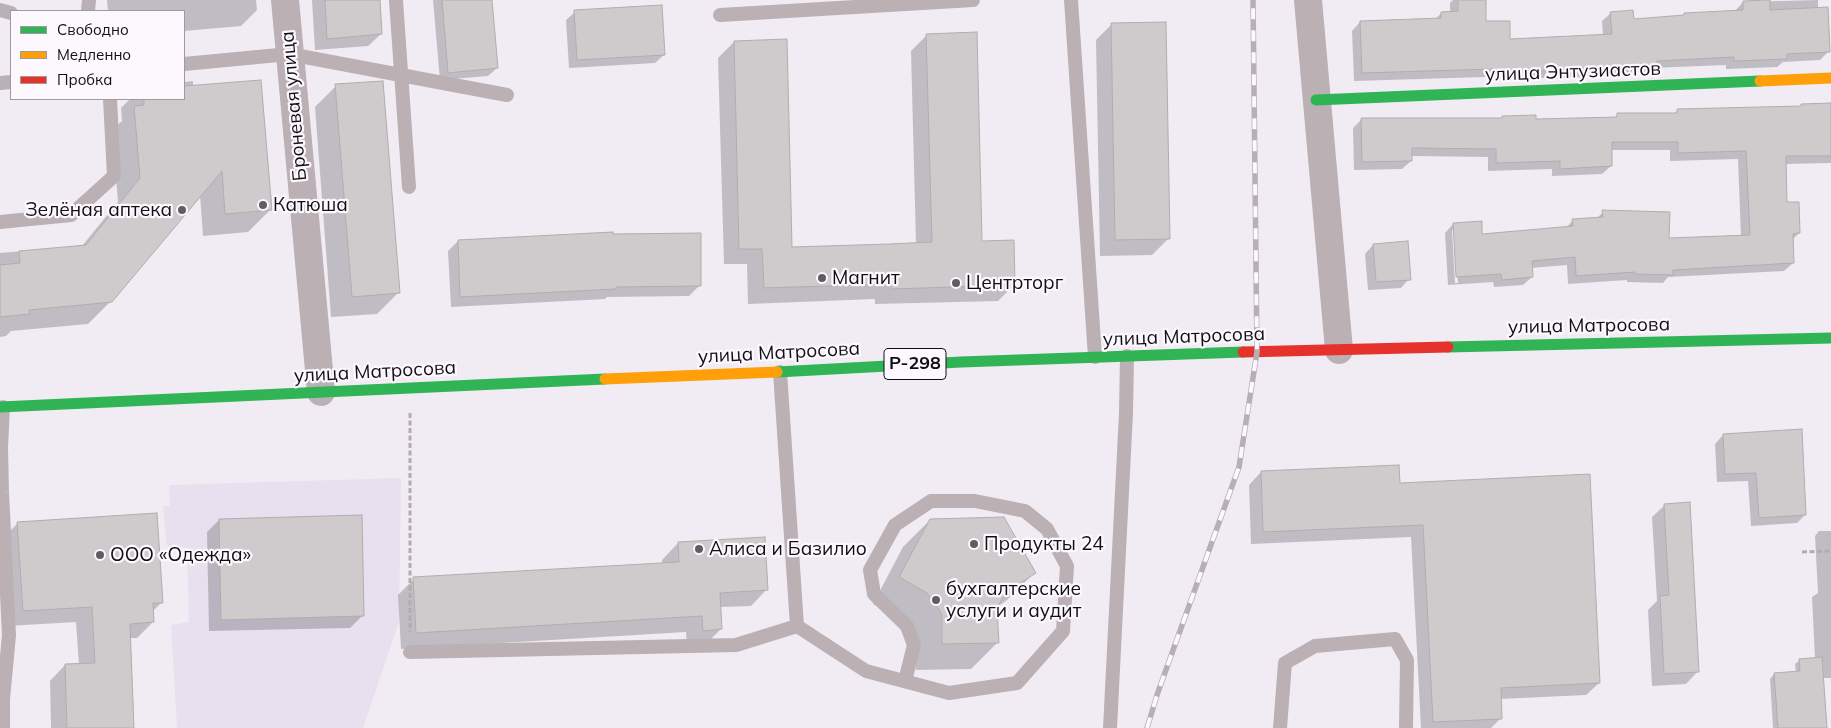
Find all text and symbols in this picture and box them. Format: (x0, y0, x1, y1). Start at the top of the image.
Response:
legend (10, 10, 185, 100)
text: Свободно (57, 20, 129, 39)
street label: Броневая улица (276, 30, 312, 182)
text: Медленно (57, 45, 131, 64)
street label: улица Энтузиастов (1485, 58, 1661, 86)
text: Пробка (57, 70, 112, 89)
place label: Катюша (273, 194, 348, 216)
place label: Зелёная аптека (25, 199, 172, 221)
marker: Катюша (257, 199, 269, 211)
marker: Зелёная аптека (176, 204, 188, 216)
place label: Магнит (832, 267, 900, 289)
marker: Магнит (816, 272, 828, 284)
place label: Центрторг (966, 272, 1063, 294)
marker: Центрторг (950, 277, 962, 289)
street label: улица Матросова (1508, 313, 1670, 339)
street label: улица Матросова (1102, 323, 1266, 351)
street label: улица Матросова (697, 337, 861, 369)
road number: Р-298 (884, 348, 946, 379)
street label: улица Матросова (293, 356, 457, 388)
place label: Продукты 24 (984, 533, 1104, 555)
place label: Алиса и Базилио (709, 538, 867, 560)
marker: Продукты 24 (968, 538, 980, 550)
marker: Алиса и Базилио (693, 543, 705, 555)
place label: ООО «Одежда» (110, 544, 251, 566)
marker: ООО «Одежда» (94, 549, 106, 561)
place label: бухгалтерские услуги и аудит (946, 578, 1081, 622)
marker: бухгалтерские услуги и аудит (930, 594, 942, 606)

